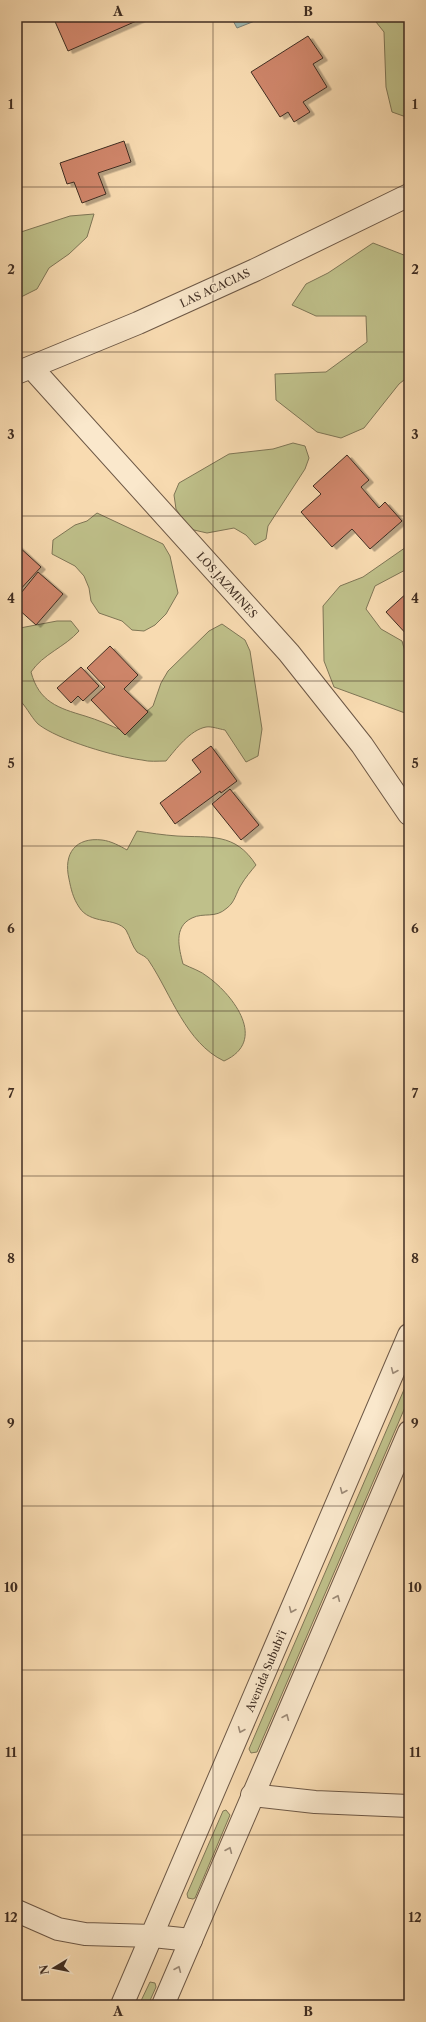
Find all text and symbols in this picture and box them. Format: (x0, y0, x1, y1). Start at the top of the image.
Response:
text: A (112, 3, 124, 19)
text: B (303, 3, 313, 19)
text: 1 (8, 96, 14, 112)
text: 1 (412, 96, 418, 112)
text: 2 (7, 261, 15, 277)
text: 2 (411, 261, 419, 277)
street label: LAS ACACIAS (178, 266, 252, 310)
text: 3 (7, 426, 15, 442)
text: 3 (411, 426, 419, 442)
street label: LOS JAZMINES (194, 549, 260, 621)
text: 4 (7, 590, 15, 606)
text: 4 (411, 590, 419, 606)
text: 5 (7, 755, 15, 771)
text: 5 (411, 755, 419, 771)
text: 6 (7, 920, 15, 936)
text: 6 (411, 920, 419, 936)
text: 7 (8, 1085, 15, 1101)
text: 7 (412, 1085, 419, 1101)
text: 8 (7, 1250, 15, 1266)
text: 8 (411, 1250, 419, 1266)
one-way arrow (390, 1367, 398, 1374)
text: 9 (7, 1415, 15, 1431)
text: 9 (411, 1415, 419, 1431)
one-way arrow (339, 1487, 347, 1494)
text: 10 (4, 1579, 18, 1595)
text: 10 (408, 1579, 422, 1595)
one-way arrow (333, 1595, 341, 1602)
one-way arrow (288, 1607, 296, 1614)
street label: Avenida Sububi'i (242, 1627, 290, 1715)
one-way arrow (281, 1714, 289, 1722)
one-way arrow (237, 1726, 245, 1733)
text: 11 (5, 1744, 17, 1760)
text: 11 (409, 1744, 421, 1760)
one-way arrow (224, 1846, 232, 1854)
text: 12 (4, 1909, 18, 1925)
text: 12 (408, 1909, 422, 1925)
north arrow (34, 1948, 74, 1988)
text: N (36, 1963, 52, 1976)
one-way arrow (173, 1966, 181, 1974)
text: A (112, 2003, 124, 2019)
text: B (303, 2003, 313, 2019)

